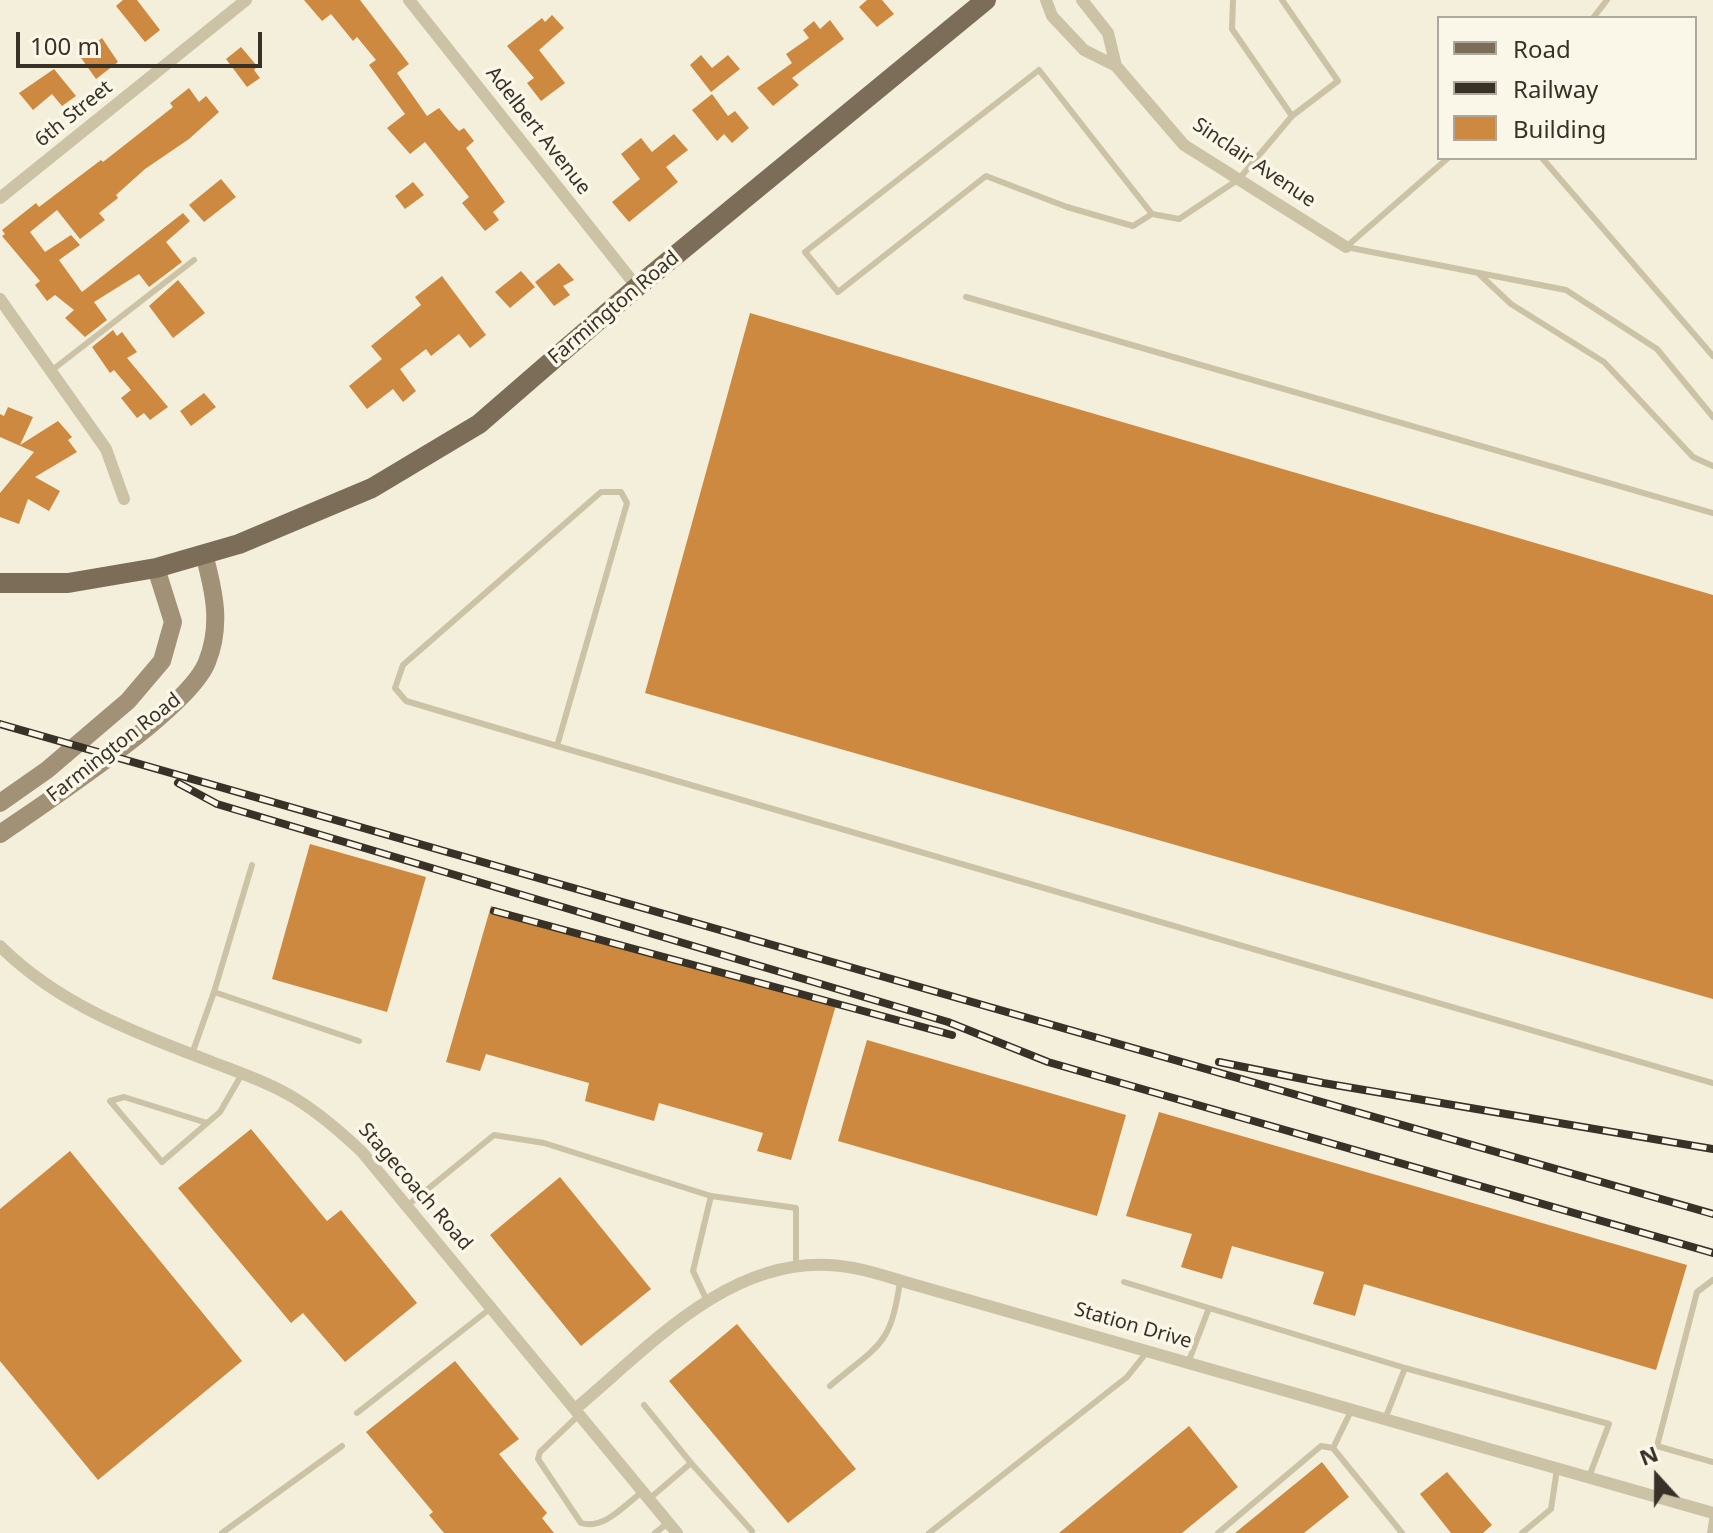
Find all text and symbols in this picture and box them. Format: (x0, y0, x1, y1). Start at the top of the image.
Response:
scale bar (20, 16, 266, 66)
legend (1437, 16, 1697, 160)
text: 100 m (30, 29, 100, 62)
text: Road (1513, 32, 1571, 65)
street label: Adelbert Avenue (481, 62, 595, 200)
text: Railway (1513, 72, 1598, 105)
street label: 6th Street (31, 76, 117, 152)
text: Building (1513, 112, 1606, 145)
street label: Sinclair Avenue (1188, 113, 1320, 213)
street label: Farmington Road (544, 246, 684, 370)
street label: Farmington Road (42, 688, 186, 808)
street label: Stagecoach Road (353, 1118, 477, 1256)
street label: Station Drive (1072, 1298, 1194, 1354)
north arrow (1617, 1437, 1697, 1517)
text: N (1635, 1437, 1662, 1472)

